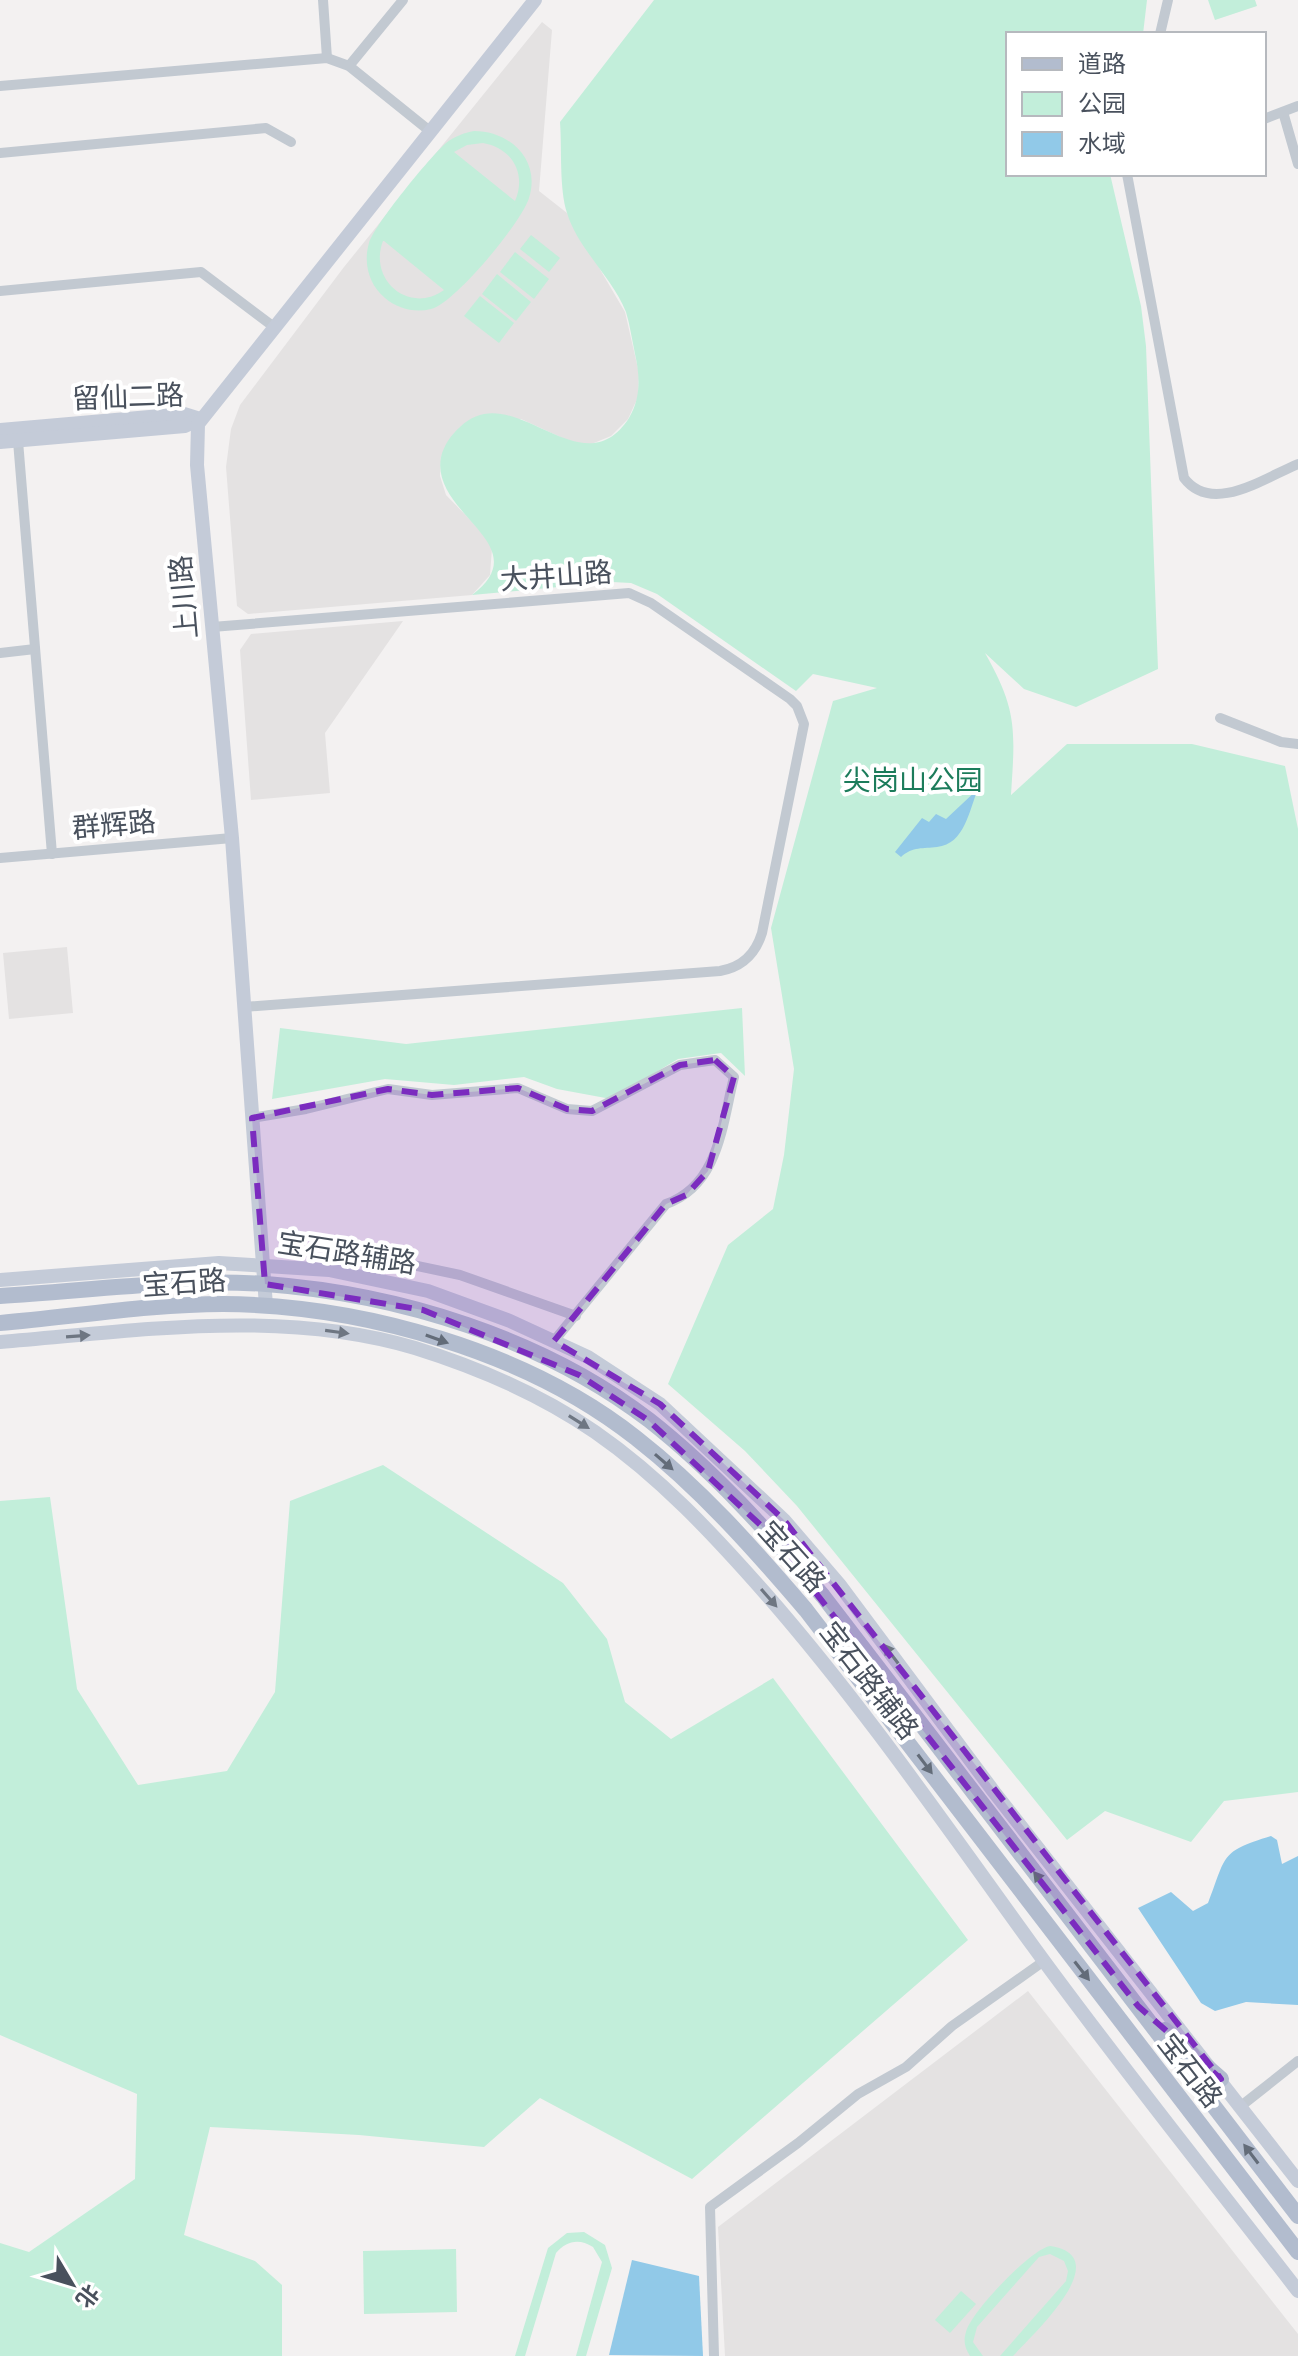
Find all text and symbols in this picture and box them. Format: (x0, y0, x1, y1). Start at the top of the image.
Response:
legend (1006, 32, 1266, 176)
text: 道路 (1078, 48, 1126, 78)
text: 公园 (1078, 88, 1126, 118)
text: 水域 (1078, 128, 1126, 158)
street label: 留仙二路 (71, 377, 185, 415)
street label: 上川路 (162, 554, 204, 640)
street label: 大井山路 (499, 554, 613, 596)
park label: 尖岗山公园 (843, 762, 983, 797)
street label: 群辉路 (71, 803, 157, 845)
street label: 宝石路辅路 (275, 1224, 419, 1280)
street label: 宝石路 (141, 1262, 227, 1302)
one-way arrow (325, 1326, 350, 1339)
one-way arrow (66, 1329, 91, 1342)
one-way arrow (426, 1333, 450, 1346)
one-way arrow (568, 1415, 590, 1429)
one-way arrow (654, 1453, 673, 1471)
street label: 宝石路 (752, 1513, 834, 1599)
one-way arrow (760, 1587, 777, 1607)
street label: 宝石路辅路 (813, 1614, 927, 1746)
one-way arrow (884, 1644, 900, 1664)
one-way arrow (916, 1754, 932, 1775)
one-way arrow (1033, 1871, 1049, 1891)
one-way arrow (1074, 1961, 1090, 1981)
street label: 宝石路 (1151, 2026, 1231, 2114)
one-way arrow (1243, 2144, 1259, 2164)
north arrow (32, 2244, 112, 2324)
text: 北 (70, 2279, 106, 2314)

